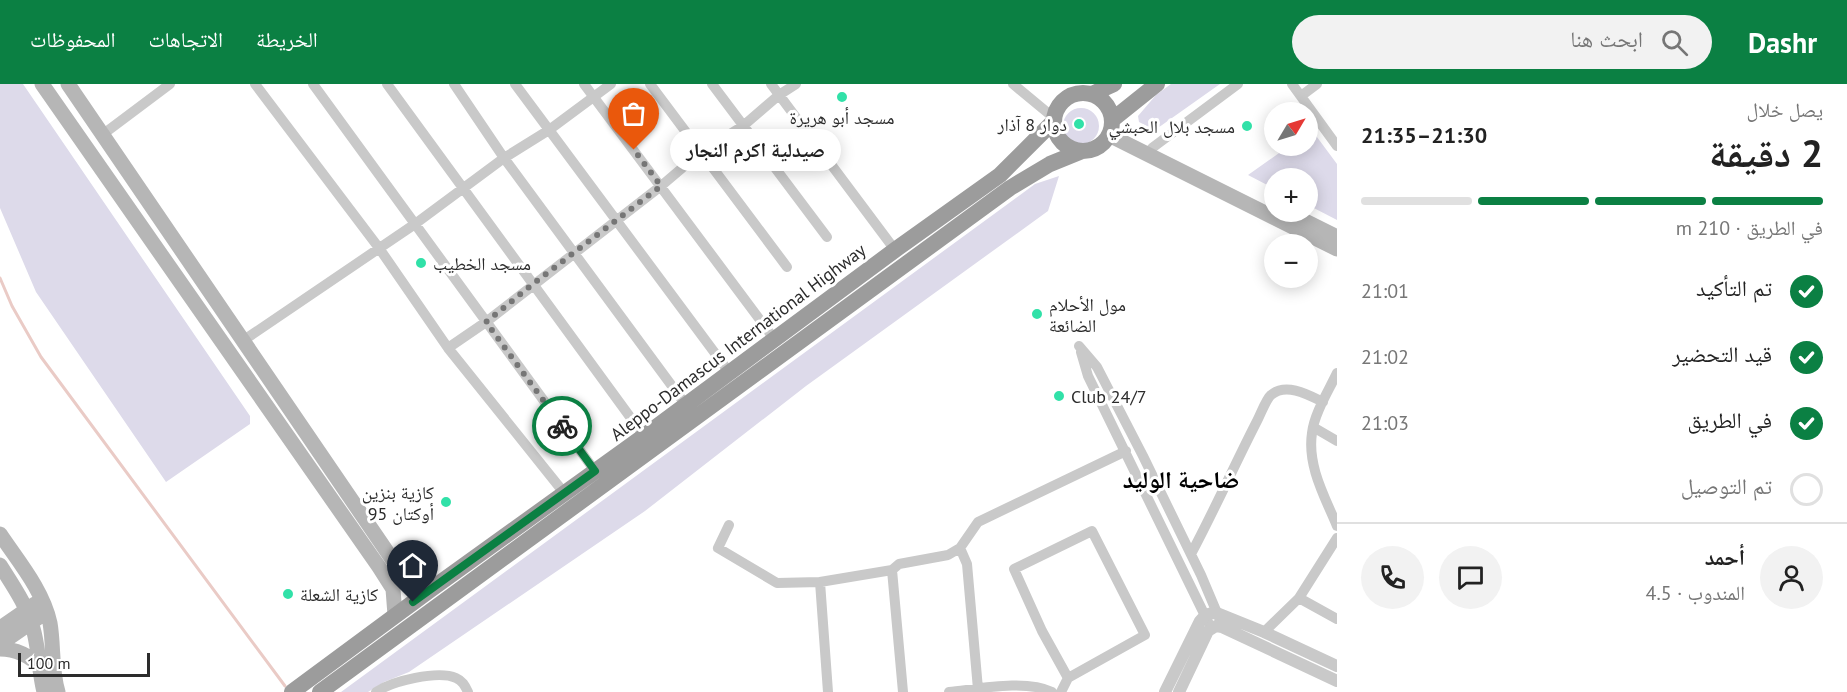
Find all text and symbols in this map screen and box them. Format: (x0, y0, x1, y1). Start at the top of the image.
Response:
search box (1292, 15, 1712, 69)
text: Dashr (1748, 24, 1817, 61)
text: ابحث هنا (1570, 25, 1643, 53)
text: المحفوظات (30, 26, 115, 53)
text: الاتجاهات (148, 26, 223, 53)
text: الخريطة (256, 26, 318, 53)
icon: search (1658, 26, 1691, 59)
pin (608, 88, 659, 150)
marker: مسجد أبو هريرة (835, 90, 849, 104)
icon: bag (617, 97, 650, 130)
text: يصل خلال (1747, 97, 1823, 123)
north arrow (1264, 102, 1318, 156)
map controls (1264, 102, 1318, 288)
place label: مسجد أبو هريرة (789, 106, 895, 129)
place label: دوار 8 آذار (996, 113, 1067, 136)
place label: مسجد بلال الحبشي (1108, 115, 1235, 141)
marker: دوار 8 آذار (1072, 117, 1086, 131)
marker: مسجد بلال الحبشي (1240, 119, 1254, 133)
text: 21:30–21:35 (1361, 121, 1487, 149)
text: 2 دقيقة (1709, 127, 1823, 178)
callout: صيدلية اكرم النجار (670, 129, 841, 171)
text: صيدلية اكرم النجار (686, 137, 825, 163)
button: + (1264, 168, 1318, 222)
text: في الطريق · 210 m (1676, 215, 1823, 241)
button: − (1264, 234, 1318, 288)
street label: Aleppo-Damascus International Highway (606, 238, 871, 446)
place label: مسجد الخطيب (433, 252, 531, 275)
marker: مسجد الخطيب (414, 256, 428, 270)
text: تم التأكيد (1696, 274, 1772, 302)
icon: check (1790, 275, 1823, 308)
text: 21:01 (1361, 278, 1409, 304)
place label: مول الأحلام الضائعة (1049, 293, 1126, 337)
marker: مول الأحلام الضائعة (1030, 307, 1044, 321)
text: قيد التحضير (1672, 340, 1772, 368)
icon: check (1790, 341, 1823, 374)
text: 21:02 (1361, 344, 1409, 370)
place label: Club 24/7 (1071, 385, 1147, 408)
marker: Club 24/7 (1052, 389, 1066, 403)
courier (532, 396, 592, 456)
text: في الطريق (1687, 406, 1772, 434)
icon: check (1790, 407, 1823, 440)
icon: bike (546, 410, 579, 443)
text: 21:03 (1361, 410, 1409, 436)
district label: ضاحية الوليد (1123, 464, 1239, 495)
text: تم التوصيل (1681, 472, 1772, 500)
place label: كازية بنزين أوكتان 95 (362, 481, 435, 525)
marker: كازية بنزين أوكتان 95 (439, 495, 453, 509)
pin (387, 540, 438, 602)
text: أحمد (1705, 543, 1745, 571)
button: phone (1361, 546, 1424, 609)
button: chat (1439, 546, 1502, 609)
button: person (1760, 546, 1823, 609)
icon: home (396, 549, 429, 582)
text: المندوب · 4.5 (1646, 580, 1745, 606)
place label: كازية الشعلة (300, 583, 379, 606)
marker: كازية الشعلة (281, 587, 295, 601)
scale bar (18, 650, 150, 678)
text: 100 m (27, 653, 70, 673)

